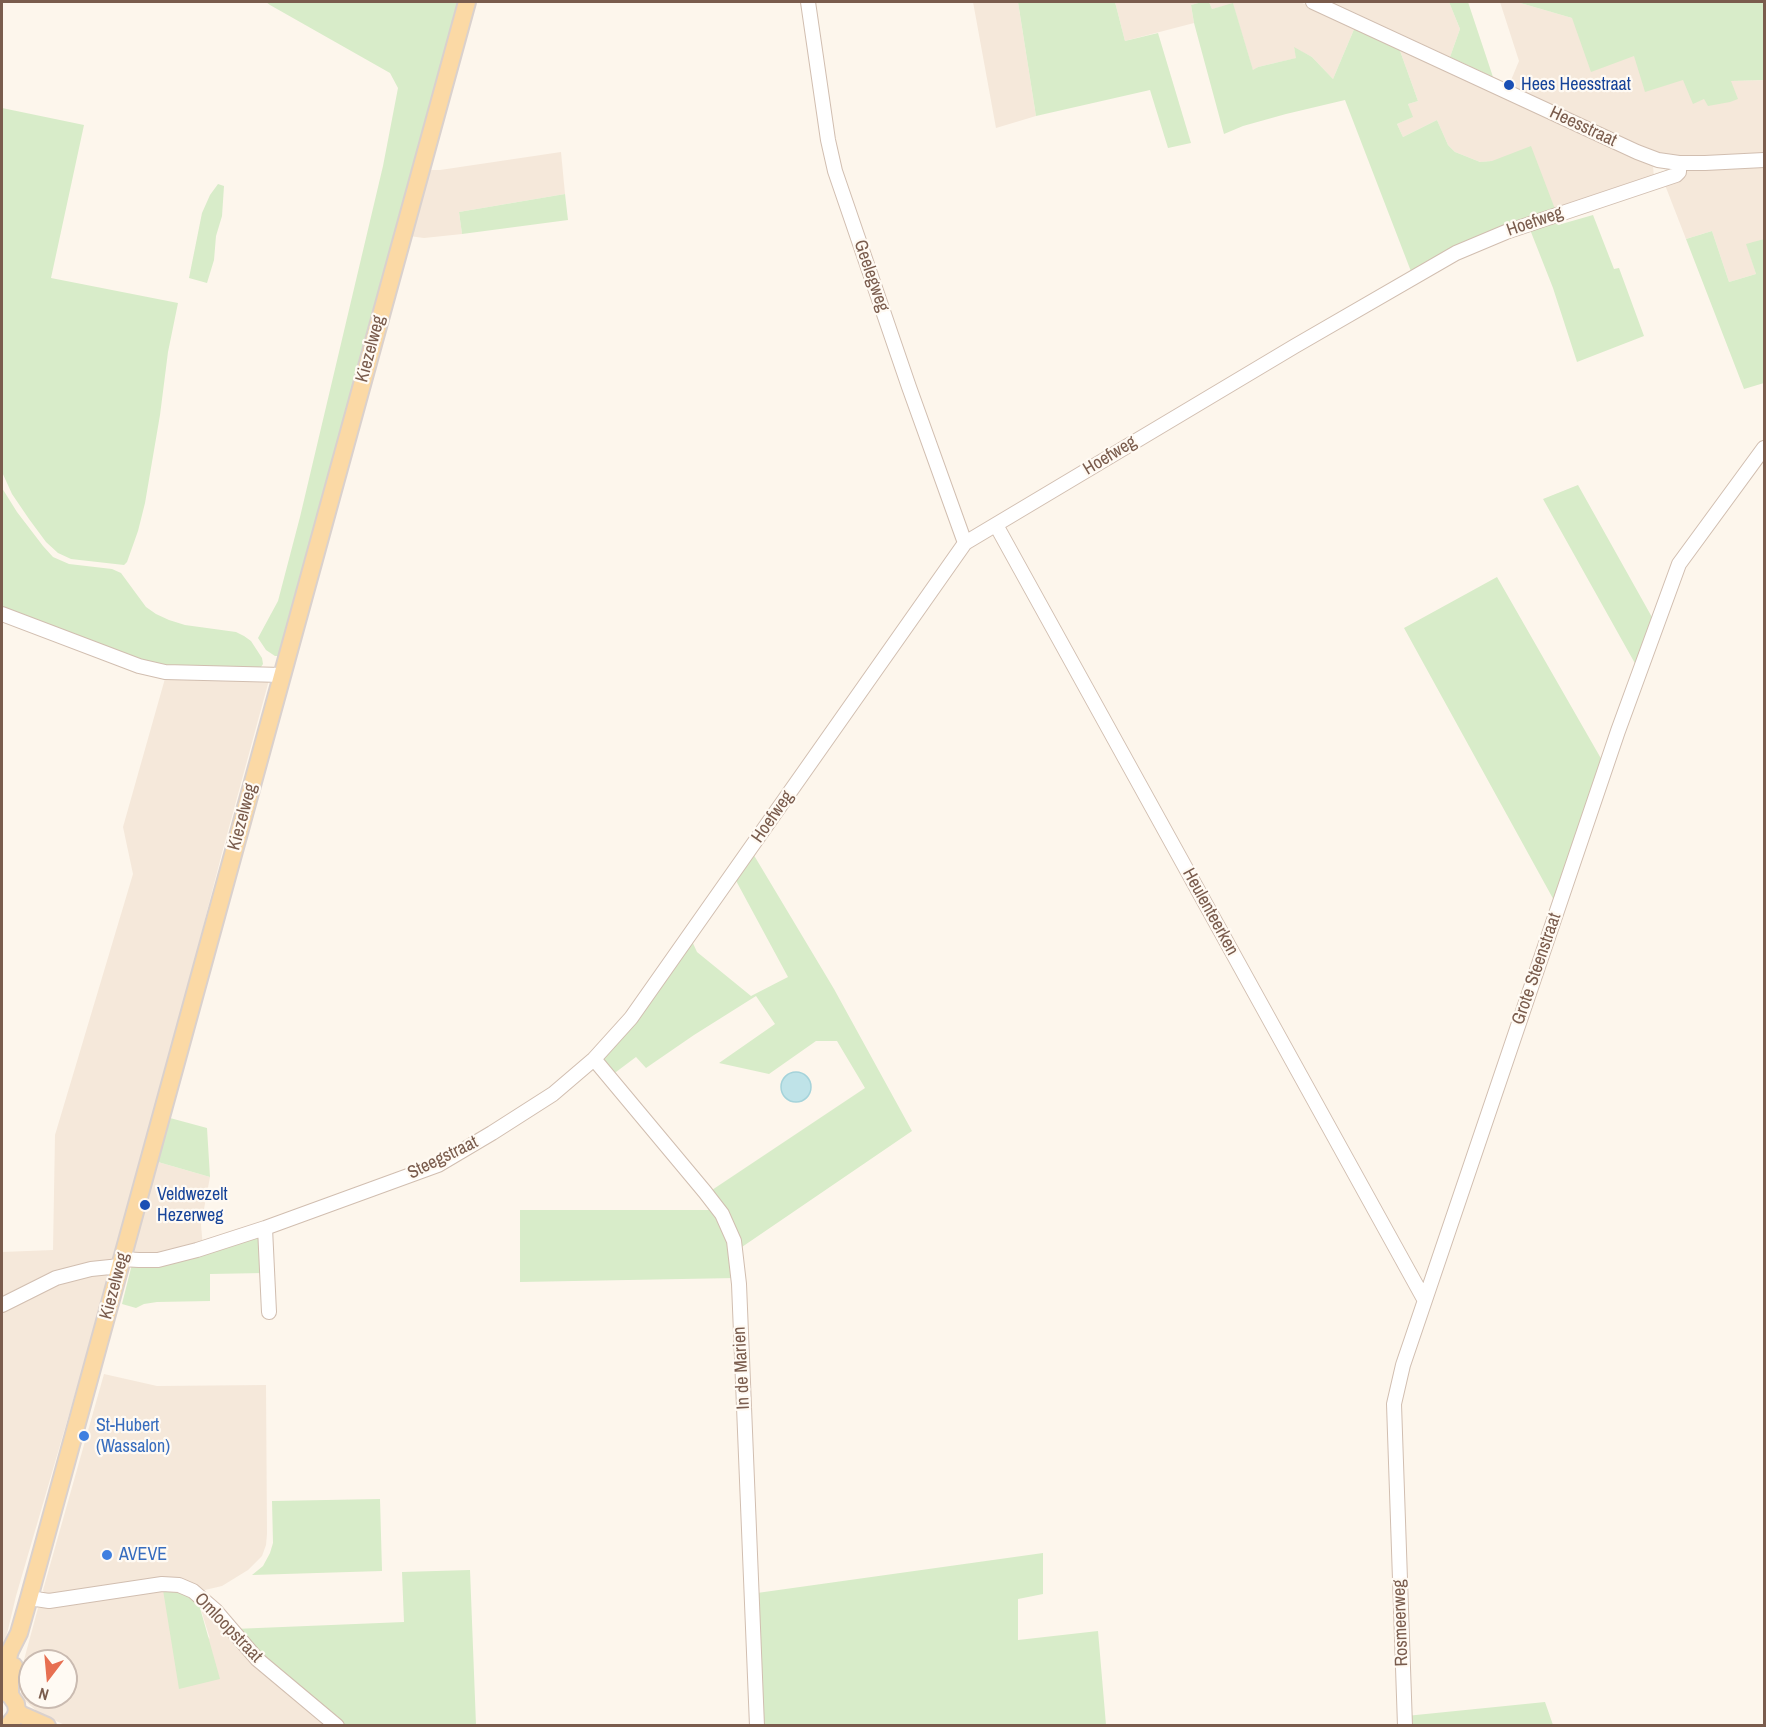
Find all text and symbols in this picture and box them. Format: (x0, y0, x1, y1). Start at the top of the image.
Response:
place label: Hees Heesstraat (1521, 74, 1631, 96)
marker: Hees Heesstraat (1502, 78, 1516, 92)
street label: Heesstraat (1546, 102, 1620, 152)
street label: Hoefweg (1504, 202, 1566, 242)
street label: Geelegweg (849, 237, 893, 315)
street label: Kiezelweg (352, 313, 390, 385)
street label: Hoefweg (1079, 432, 1141, 480)
street label: Kiezelweg (224, 781, 262, 853)
street label: Hoefweg (747, 787, 799, 847)
street label: Heulenteerken (1177, 865, 1243, 959)
street label: Grote Steenstraat (1508, 910, 1566, 1028)
street label: Steegstraat (404, 1132, 482, 1184)
place label: Veldwezelt Hezerweg (157, 1184, 228, 1226)
marker: Veldwezelt Hezerweg (138, 1198, 152, 1212)
street label: Kiezelweg (96, 1250, 134, 1322)
street label: In de Marien (729, 1326, 755, 1410)
place label: St-Hubert (Wassalon) (96, 1415, 170, 1458)
marker: St-Hubert (Wassalon) (77, 1429, 91, 1443)
place label: AVEVE (119, 1544, 167, 1566)
marker: AVEVE (100, 1548, 114, 1562)
street label: Rosmeerweg (1389, 1579, 1413, 1667)
street label: Omloopstraat (189, 1589, 267, 1667)
north arrow (18, 1649, 78, 1709)
text: N (36, 1683, 51, 1706)

